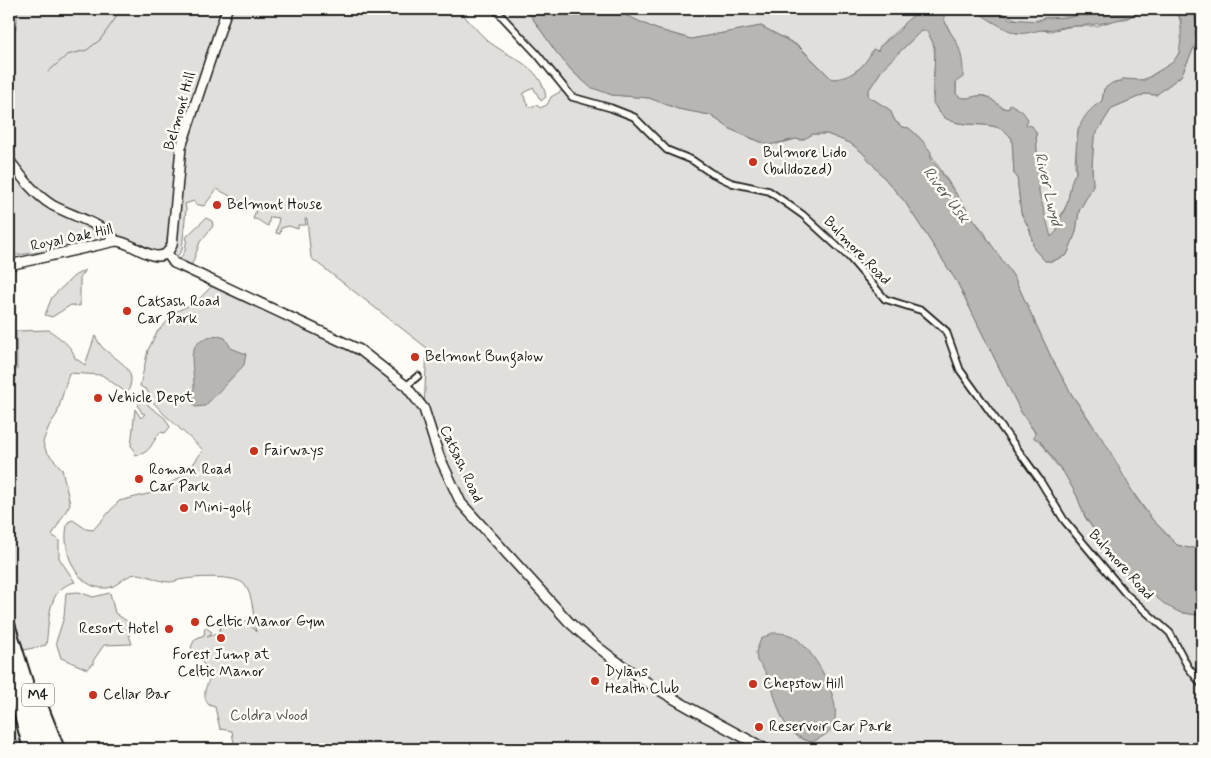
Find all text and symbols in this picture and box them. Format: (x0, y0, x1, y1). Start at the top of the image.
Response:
street label: Belmont Hill (159, 69, 201, 153)
place label: Bulmore Lido (bulldozed) (763, 143, 847, 180)
water label: River Lwyd (1029, 150, 1067, 229)
marker: Bulmore Lido (bulldozed) (747, 156, 759, 168)
water label: River Usk (918, 162, 975, 228)
place label: Belmont House (227, 195, 322, 215)
marker: Belmont House (211, 199, 223, 211)
street label: Bulmore Road (819, 212, 895, 290)
street label: Royal Oak Hill (29, 219, 115, 257)
place label: Catsash Road Car Park (137, 292, 220, 329)
marker: Catsash Road Car Park (121, 305, 133, 317)
place label: Belmont Bungalow (425, 347, 543, 368)
marker: Belmont Bungalow (409, 351, 421, 363)
place label: Vehicle Depot (108, 388, 193, 408)
marker: Vehicle Depot (92, 392, 104, 404)
street label: Catsash Road (434, 422, 488, 506)
place label: Fairways (264, 441, 324, 461)
marker: Fairways (248, 445, 260, 457)
place label: Roman Road Car Park (149, 460, 231, 497)
marker: Roman Road Car Park (133, 473, 145, 485)
place label: Mini-golf (194, 498, 252, 518)
marker: Mini-golf (178, 502, 190, 514)
street label: Bulmore Road (1084, 525, 1158, 605)
place label: Celtic Manor Gym (205, 612, 325, 632)
marker: Celtic Manor Gym (189, 616, 201, 628)
place label: Resort Hotel (79, 619, 159, 639)
marker: Resort Hotel (163, 623, 175, 635)
marker: Forest Jump at Celtic Manor (215, 632, 227, 644)
place label: Forest Jump at Celtic Manor (172, 645, 270, 682)
place label: Dylans Health Club (605, 662, 679, 699)
place label: Chepstow Hill (763, 674, 844, 694)
marker: Dylans Health Club (589, 675, 601, 687)
marker: Chepstow Hill (747, 678, 759, 690)
road number: M4 (22, 684, 54, 706)
place label: Cellar Bar (103, 685, 171, 705)
marker: Cellar Bar (87, 689, 99, 701)
park label: Coldra Wood (230, 706, 308, 726)
place label: Reservoir Car Park (769, 717, 892, 737)
marker: Reservoir Car Park (753, 721, 765, 733)

